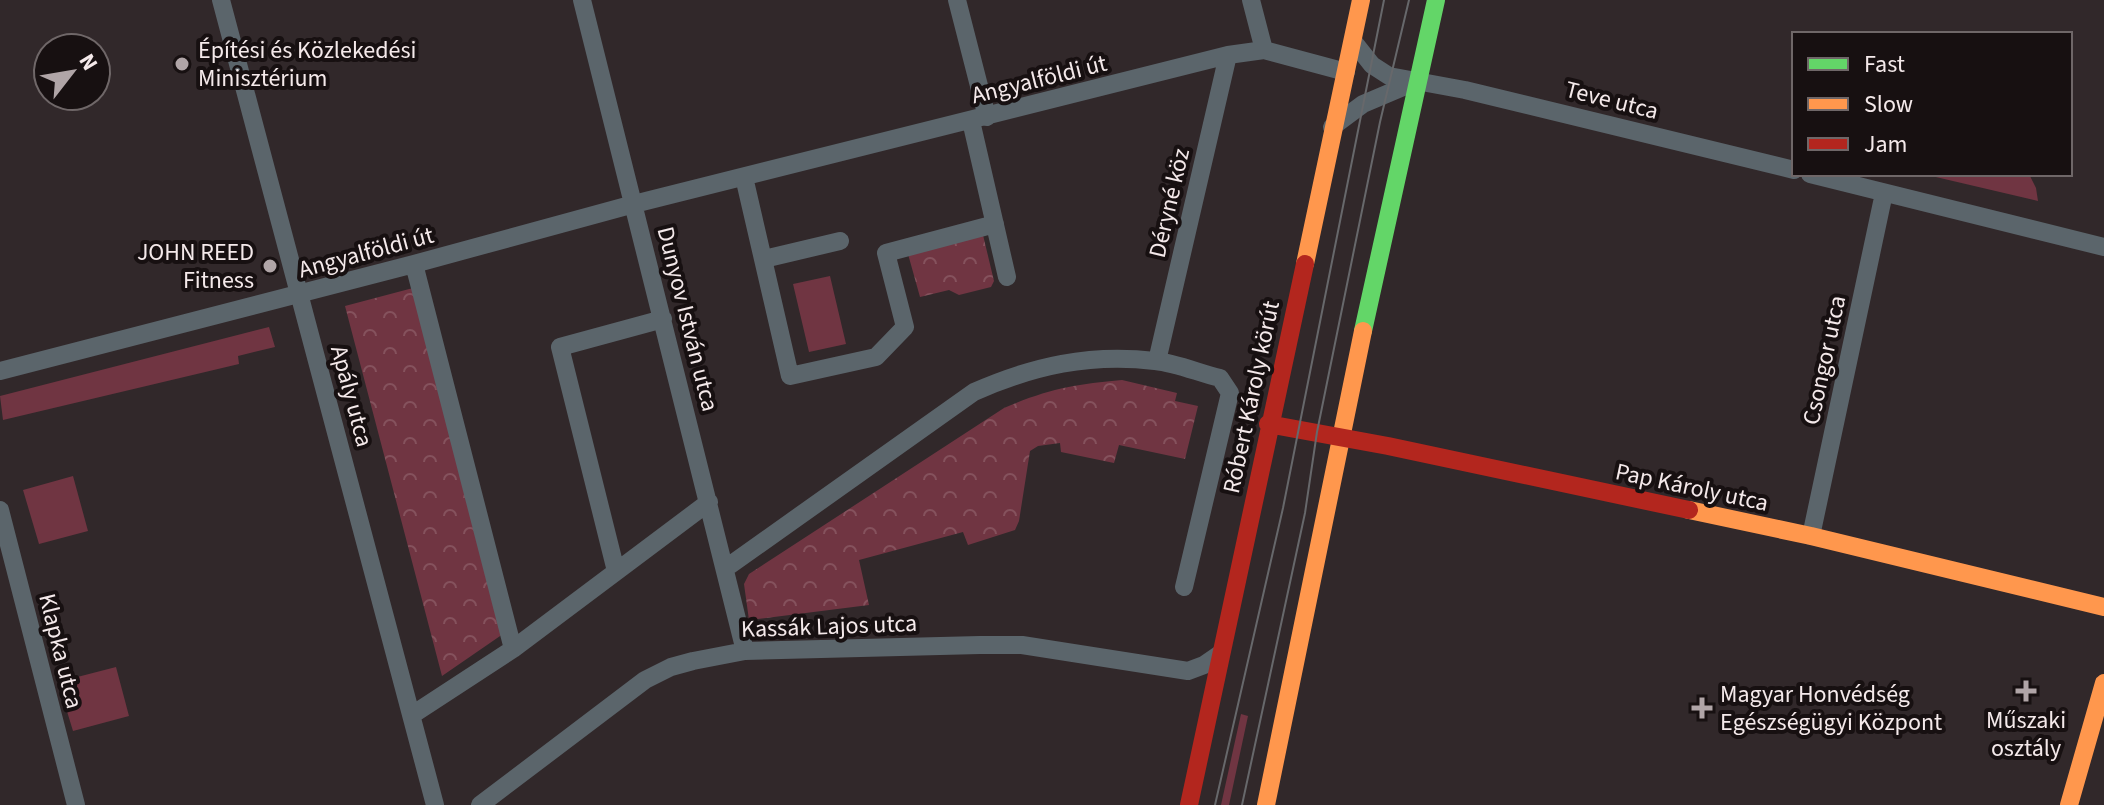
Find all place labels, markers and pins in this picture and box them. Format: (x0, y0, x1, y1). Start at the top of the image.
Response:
place label: Építési és Közlekedési Minisztérium (198, 33, 416, 96)
marker: Építési és Közlekedési Minisztérium (173, 55, 191, 73)
place label: JOHN REED Fitness (137, 235, 254, 298)
marker: JOHN REED Fitness (261, 257, 279, 275)
place label: Magyar Honvédség Egészségügyi Központ (1720, 677, 1942, 740)
marker: Műszaki osztály (2015, 680, 2037, 702)
marker: Magyar Honvédség Egészségügyi Központ (1691, 697, 1713, 719)
place label: Műszaki osztály (1986, 703, 2066, 766)

